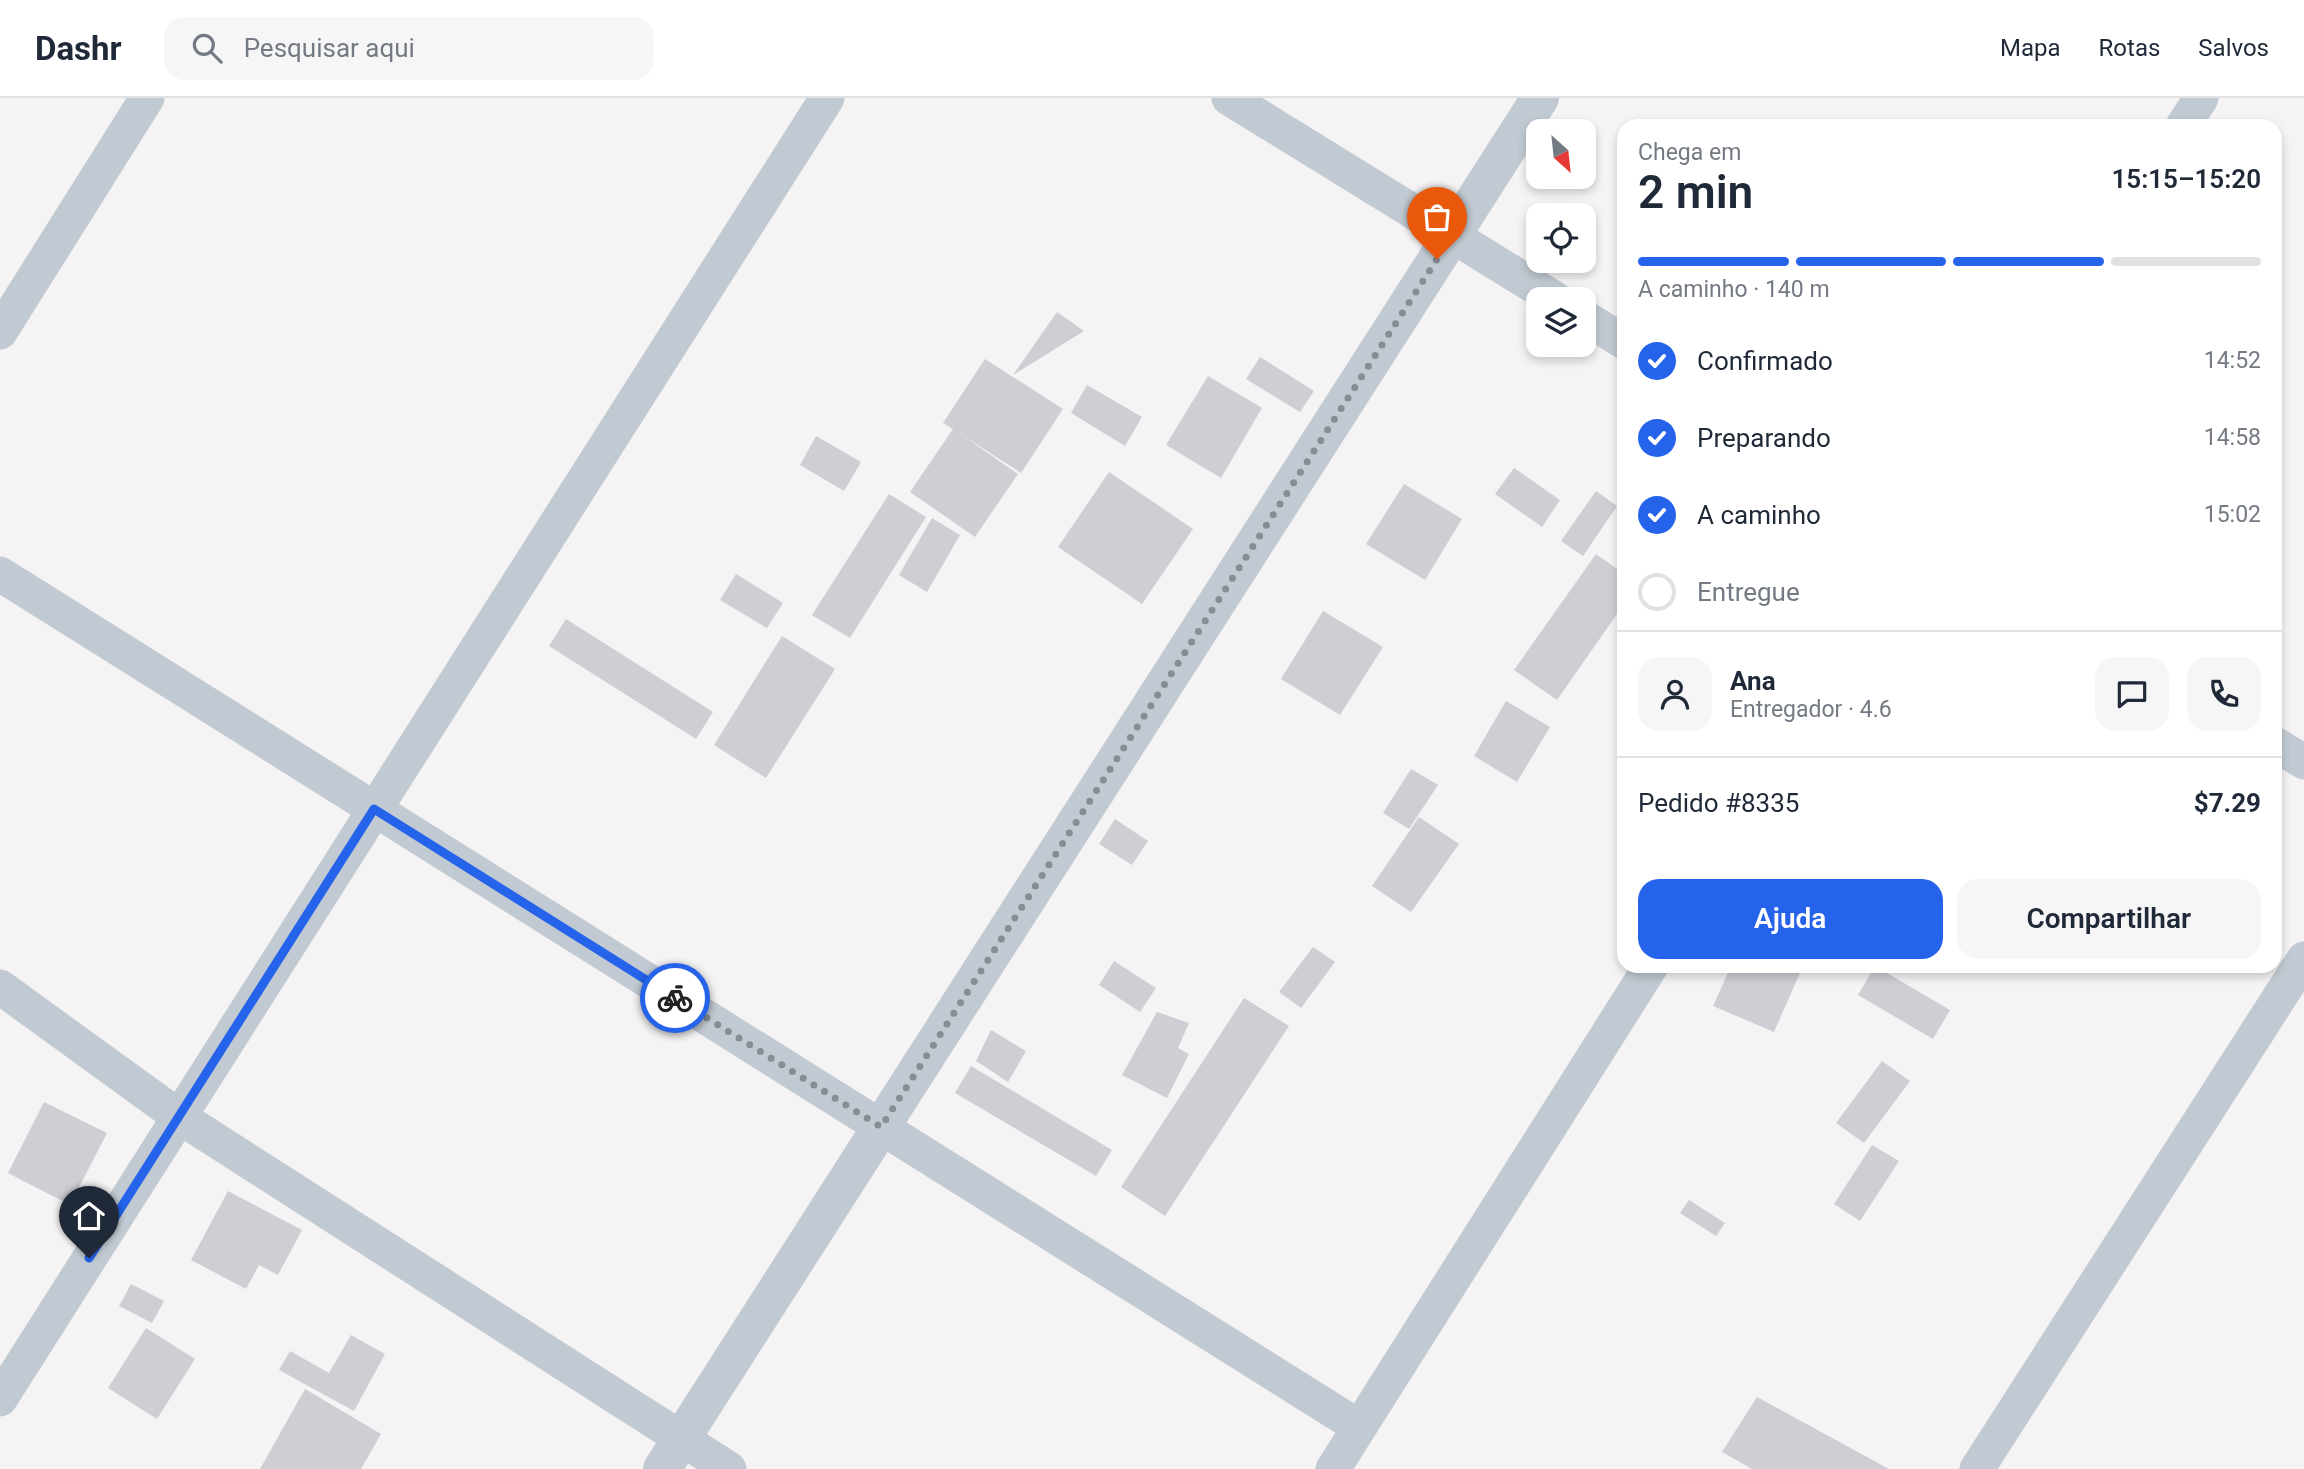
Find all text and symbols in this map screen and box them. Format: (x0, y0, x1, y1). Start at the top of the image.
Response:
search box (164, 17, 654, 80)
text: Dashr (35, 29, 122, 68)
icon: search (188, 29, 226, 67)
text: Pesquisar aqui (244, 33, 415, 63)
text: Mapa (2000, 34, 2061, 62)
text: Rotas (2099, 34, 2160, 62)
text: Salvos (2198, 34, 2269, 62)
north arrow (1526, 119, 1596, 189)
map controls (1526, 119, 1596, 357)
text: Chega em (1638, 139, 1741, 166)
text: 15:15–15:20 (2111, 164, 2261, 194)
text: 2 min (1638, 165, 1753, 219)
pin (1407, 187, 1467, 259)
icon: bag (1418, 198, 1456, 236)
button: locate (1526, 203, 1596, 273)
text: A caminho · 140 m (1638, 276, 1830, 303)
button: layers (1526, 287, 1596, 357)
icon: check (1638, 342, 1676, 380)
text: Confirmado (1697, 346, 1833, 376)
text: 14:52 (2204, 347, 2261, 374)
icon: check (1638, 419, 1676, 457)
text: Preparando (1697, 423, 1831, 453)
text: 14:58 (2204, 424, 2261, 451)
icon: check (1638, 496, 1676, 534)
text: A caminho (1697, 500, 1821, 530)
text: 15:02 (2204, 501, 2261, 528)
text: Entregue (1697, 577, 1800, 607)
button: person (1638, 657, 1712, 731)
button: chat (2095, 657, 2169, 731)
button: phone (2187, 657, 2261, 731)
text: Ana (1730, 666, 1776, 696)
text: Entregador · 4.6 (1730, 696, 1892, 723)
text: Pedido #8335 (1638, 788, 1799, 818)
text: $7.29 (2194, 788, 2261, 818)
button: Ajuda (1638, 879, 1943, 959)
button: Compartilhar (1957, 879, 2261, 959)
courier (640, 963, 710, 1033)
icon: bike (656, 979, 694, 1017)
pin (59, 1186, 119, 1258)
icon: home (70, 1197, 108, 1235)

